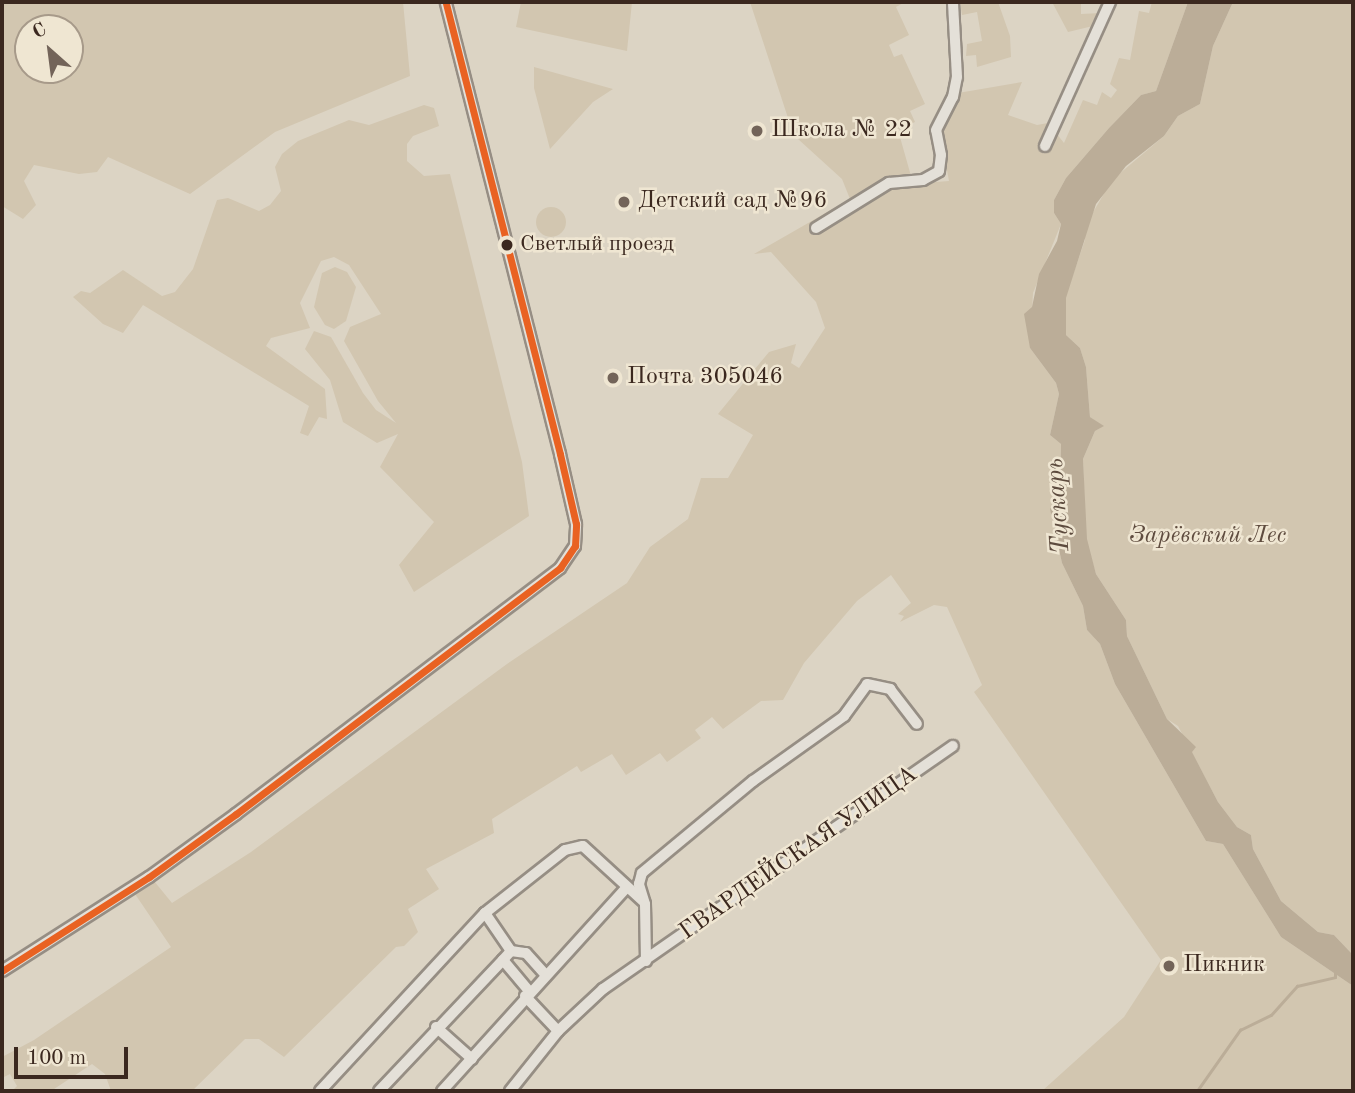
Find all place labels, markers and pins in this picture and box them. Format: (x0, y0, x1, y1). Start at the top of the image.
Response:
place label: Школа № 22 (771, 117, 912, 145)
marker: Школа № 22 (749, 123, 765, 139)
place label: Детский сад №96 (638, 188, 827, 216)
marker: Детский сад №96 (616, 194, 632, 210)
place label: Светлый проезд (520, 232, 674, 258)
marker: Светлый проезд (500, 238, 514, 252)
place label: Почта 305046 (627, 364, 783, 392)
marker: Почта 305046 (605, 370, 621, 386)
place label: Пикник (1183, 952, 1265, 980)
marker: Пикник (1161, 958, 1177, 974)

